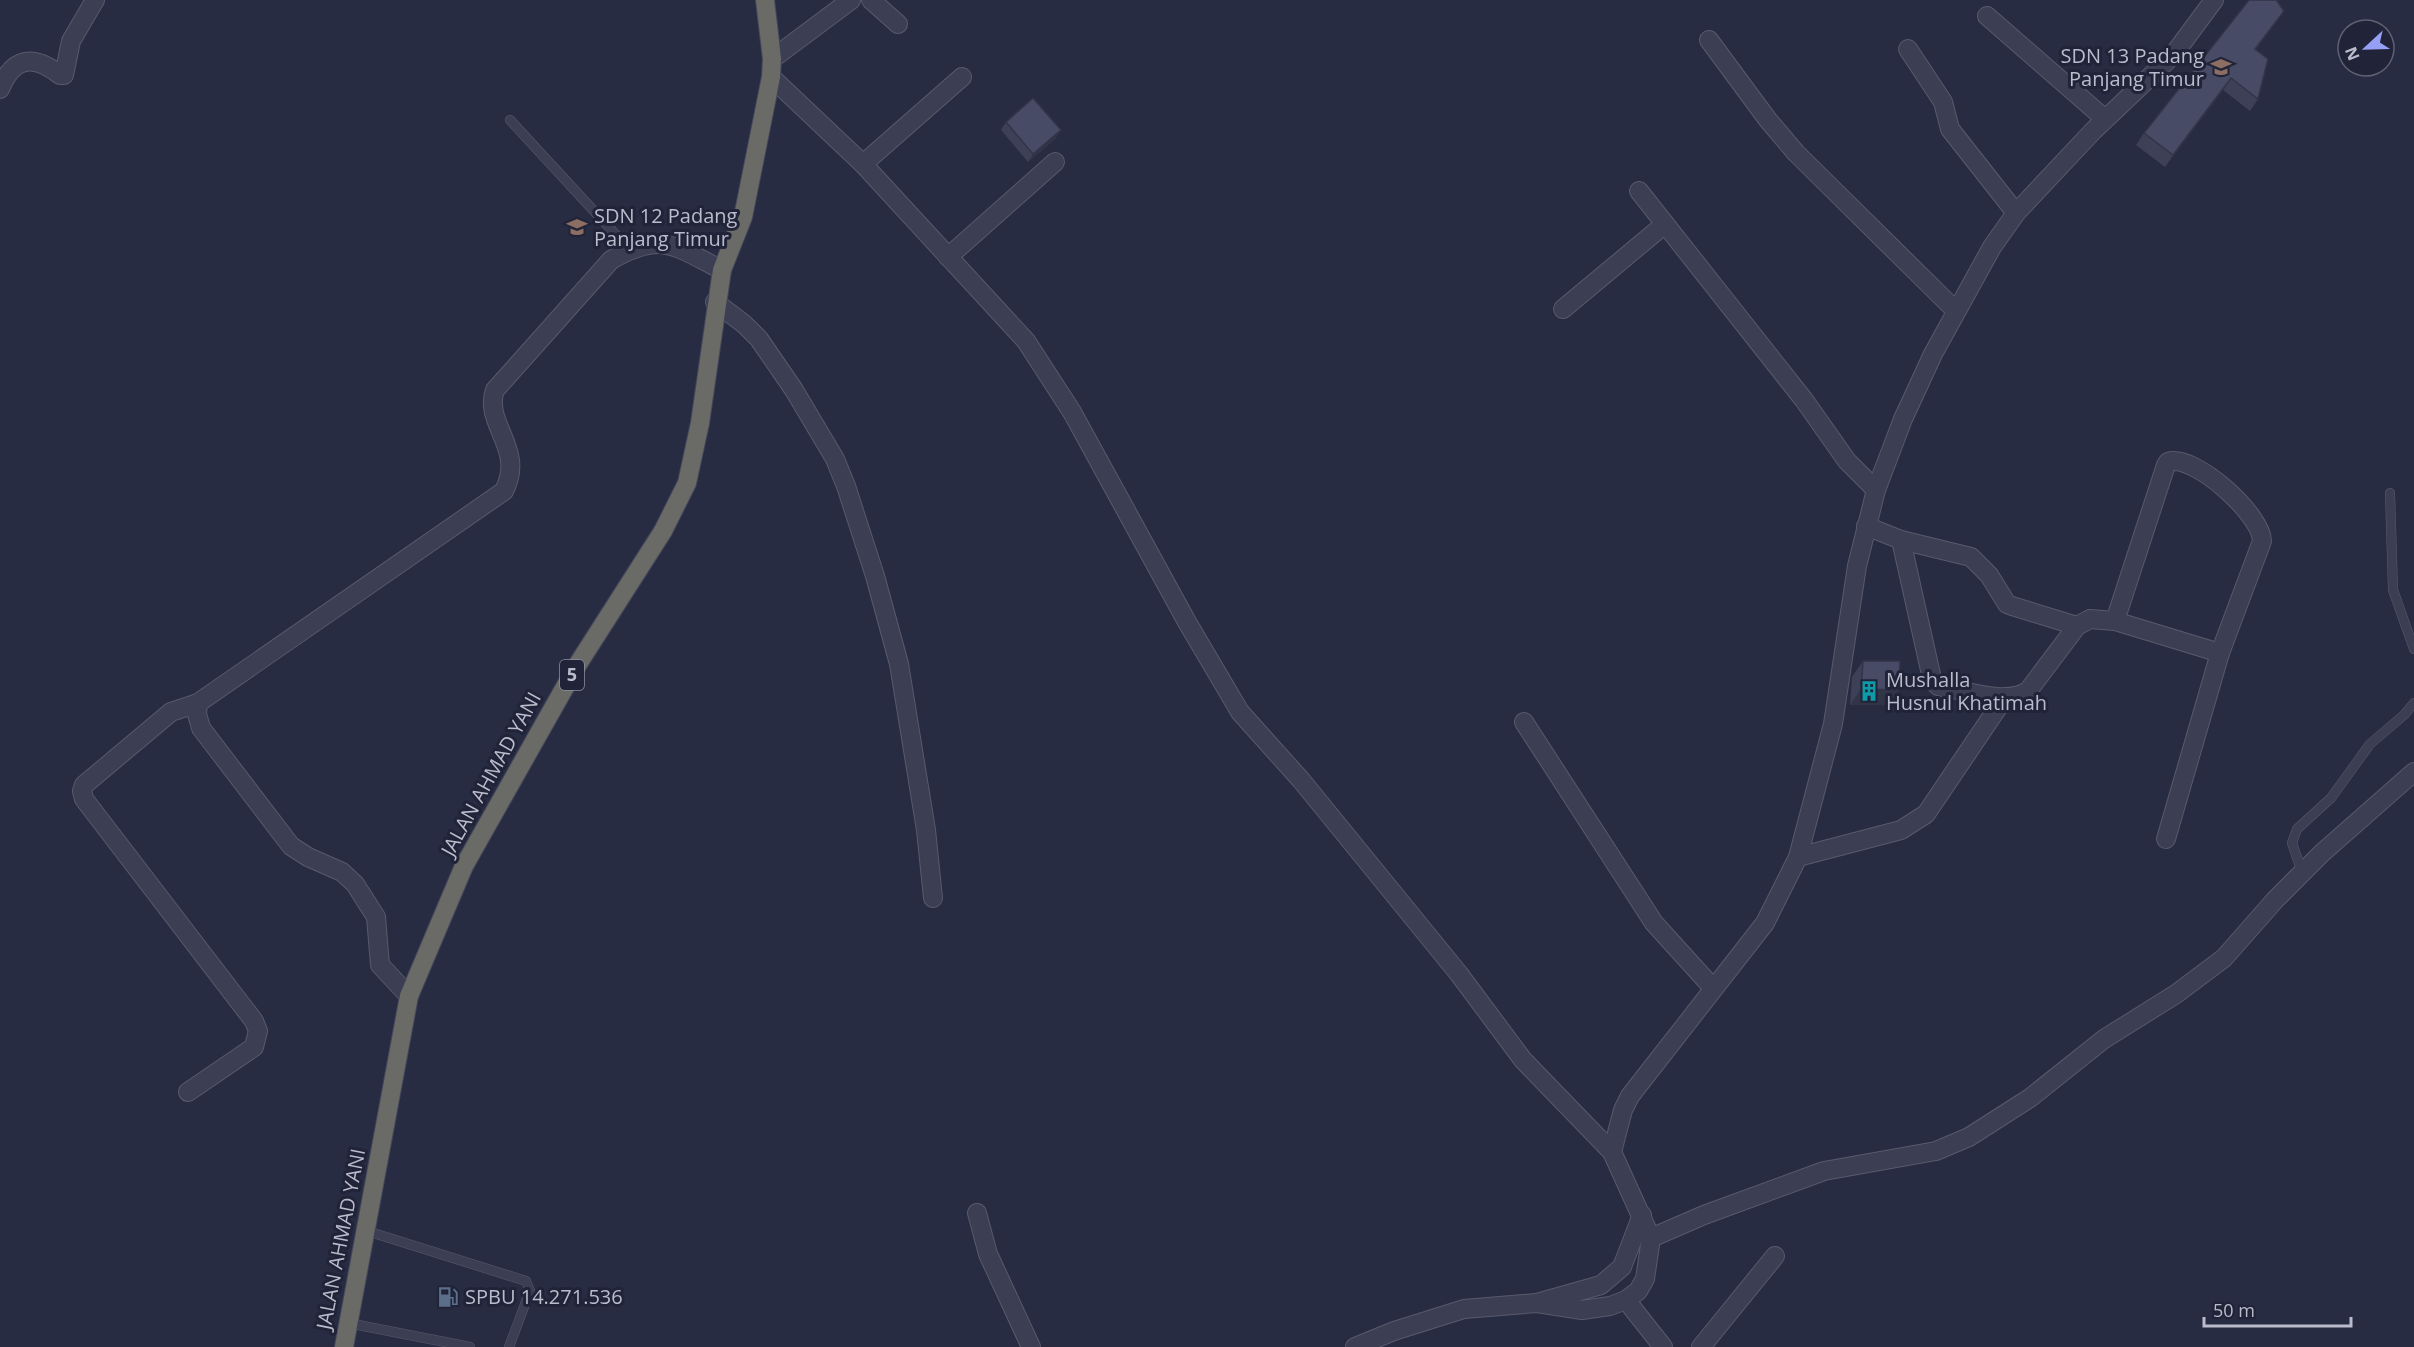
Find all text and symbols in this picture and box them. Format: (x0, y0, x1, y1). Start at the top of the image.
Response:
north arrow (2336, 18, 2396, 78)
place label: SDN 13 Padang Panjang Timur (2061, 42, 2204, 92)
text: N (2339, 43, 2365, 64)
school or university icon: SDN 13 Padang Panjang Timur (2209, 55, 2233, 79)
place label: SDN 12 Padang Panjang Timur (594, 202, 738, 252)
school or university icon: SDN 12 Padang Panjang Timur (565, 215, 589, 239)
road number: 5 (560, 660, 584, 690)
place label: Mushalla Husnul Khatimah (1886, 666, 2047, 716)
building icon: Mushalla Husnul Khatimah (1857, 679, 1881, 703)
street label: JALAN AHMAD YANI (433, 687, 547, 862)
street label: JALAN AHMAD YANI (309, 1146, 371, 1334)
place label: SPBU 14.271.536 (465, 1283, 623, 1310)
fuel station icon: SPBU 14.271.536 (436, 1285, 460, 1309)
scale bar (2204, 1290, 2351, 1328)
text: 50 m (2213, 1298, 2255, 1322)

